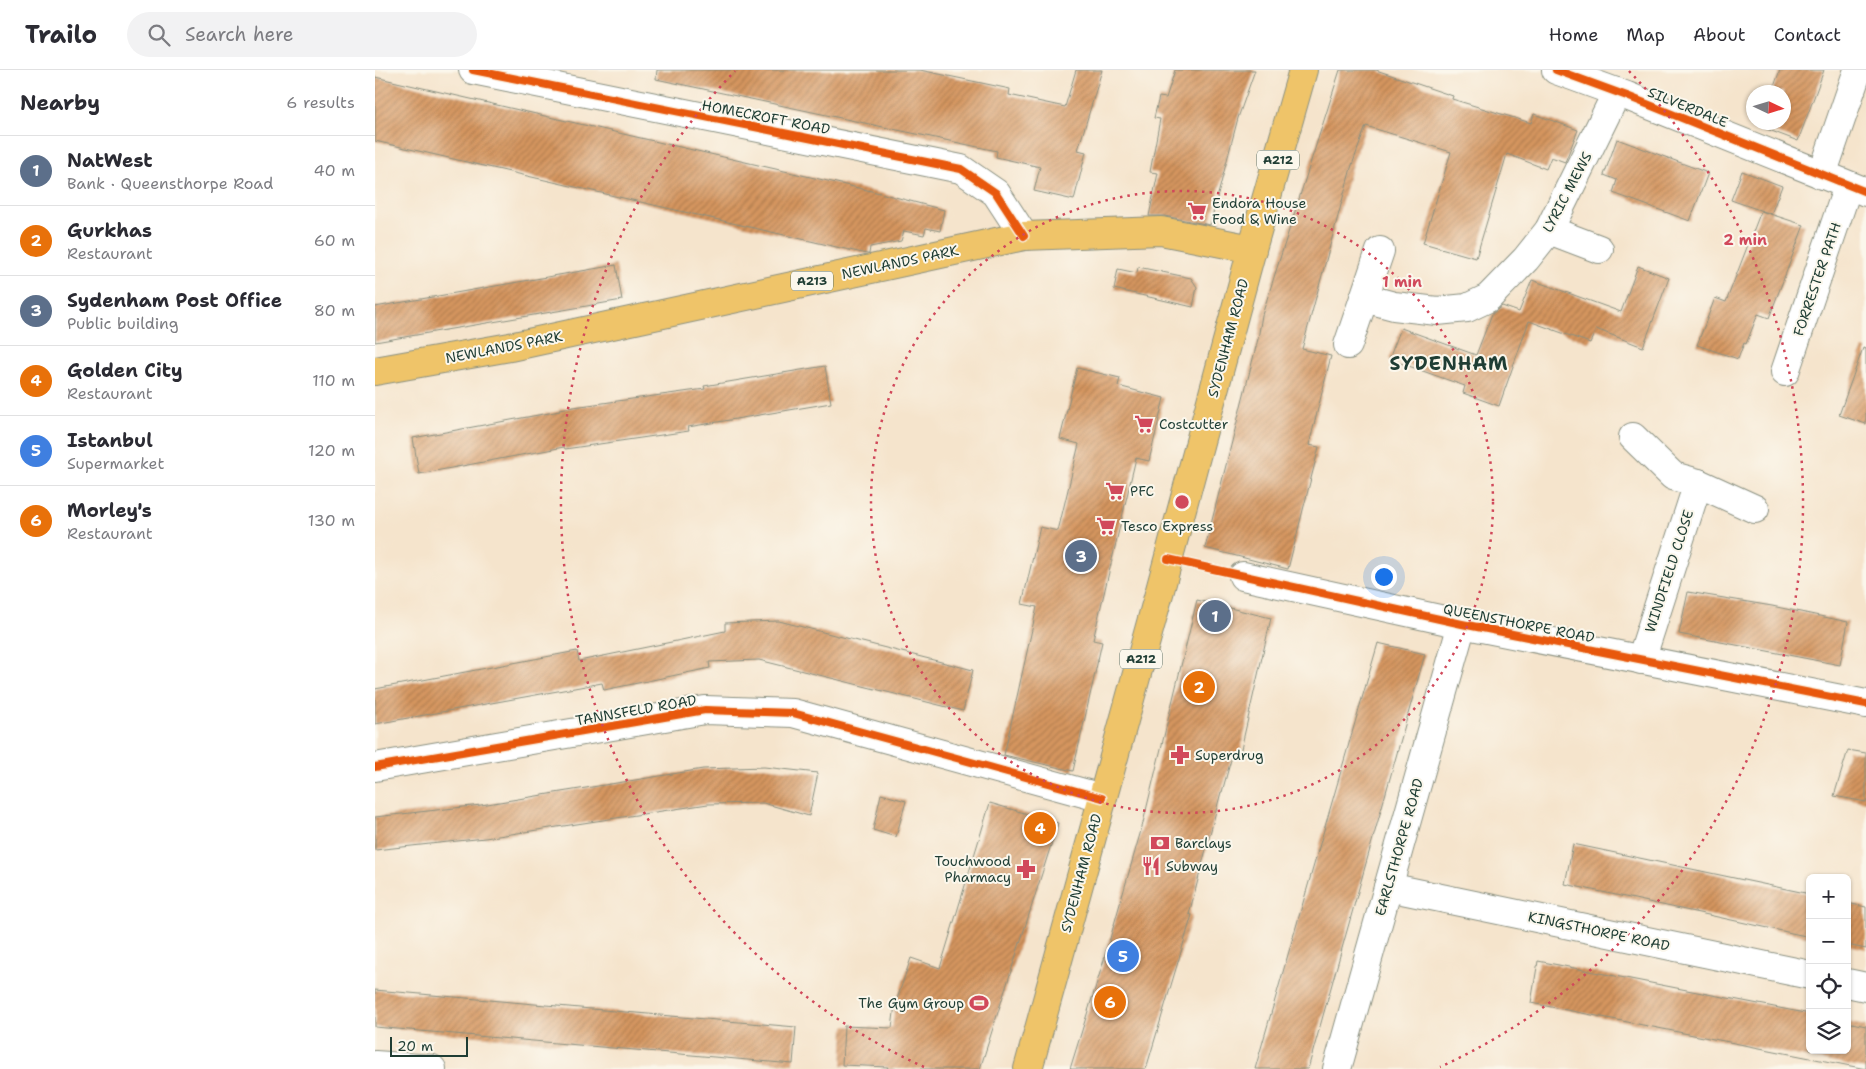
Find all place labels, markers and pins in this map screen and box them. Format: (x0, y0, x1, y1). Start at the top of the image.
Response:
place label: Endora House Food & Wine (1212, 194, 1306, 228)
supermarket icon: Endora House Food & Wine (1186, 200, 1208, 222)
supermarket icon: Costcutter (1133, 413, 1155, 435)
place label: Costcutter (1159, 415, 1229, 433)
supermarket icon: PFC (1104, 480, 1126, 502)
place label: PFC (1130, 482, 1154, 500)
centre of rings (1173, 493, 1191, 511)
supermarket icon: Tesco Express (1095, 515, 1117, 537)
place label: Tesco Express (1121, 517, 1213, 535)
pin: 3 (1065, 537, 1097, 575)
pin: 1 (1199, 597, 1231, 635)
pin: 2 (1183, 668, 1215, 706)
pharmacy icon: Superdrug (1169, 744, 1191, 766)
place label: Superdrug (1195, 746, 1264, 764)
pin: 4 (1024, 809, 1056, 847)
bank icon: Barclays (1149, 832, 1171, 854)
place label: Barclays (1175, 834, 1232, 852)
place label: Touchwood Pharmacy (934, 852, 1011, 886)
restaurant icon: Subway (1140, 855, 1162, 877)
place label: Subway (1166, 857, 1218, 875)
pharmacy icon: Touchwood Pharmacy (1015, 858, 1037, 880)
pin: 5 (1107, 937, 1139, 975)
pin: 6 (1094, 983, 1126, 1021)
sports icon: The Gym Group (968, 992, 990, 1014)
place label: The Gym Group (858, 994, 964, 1012)

